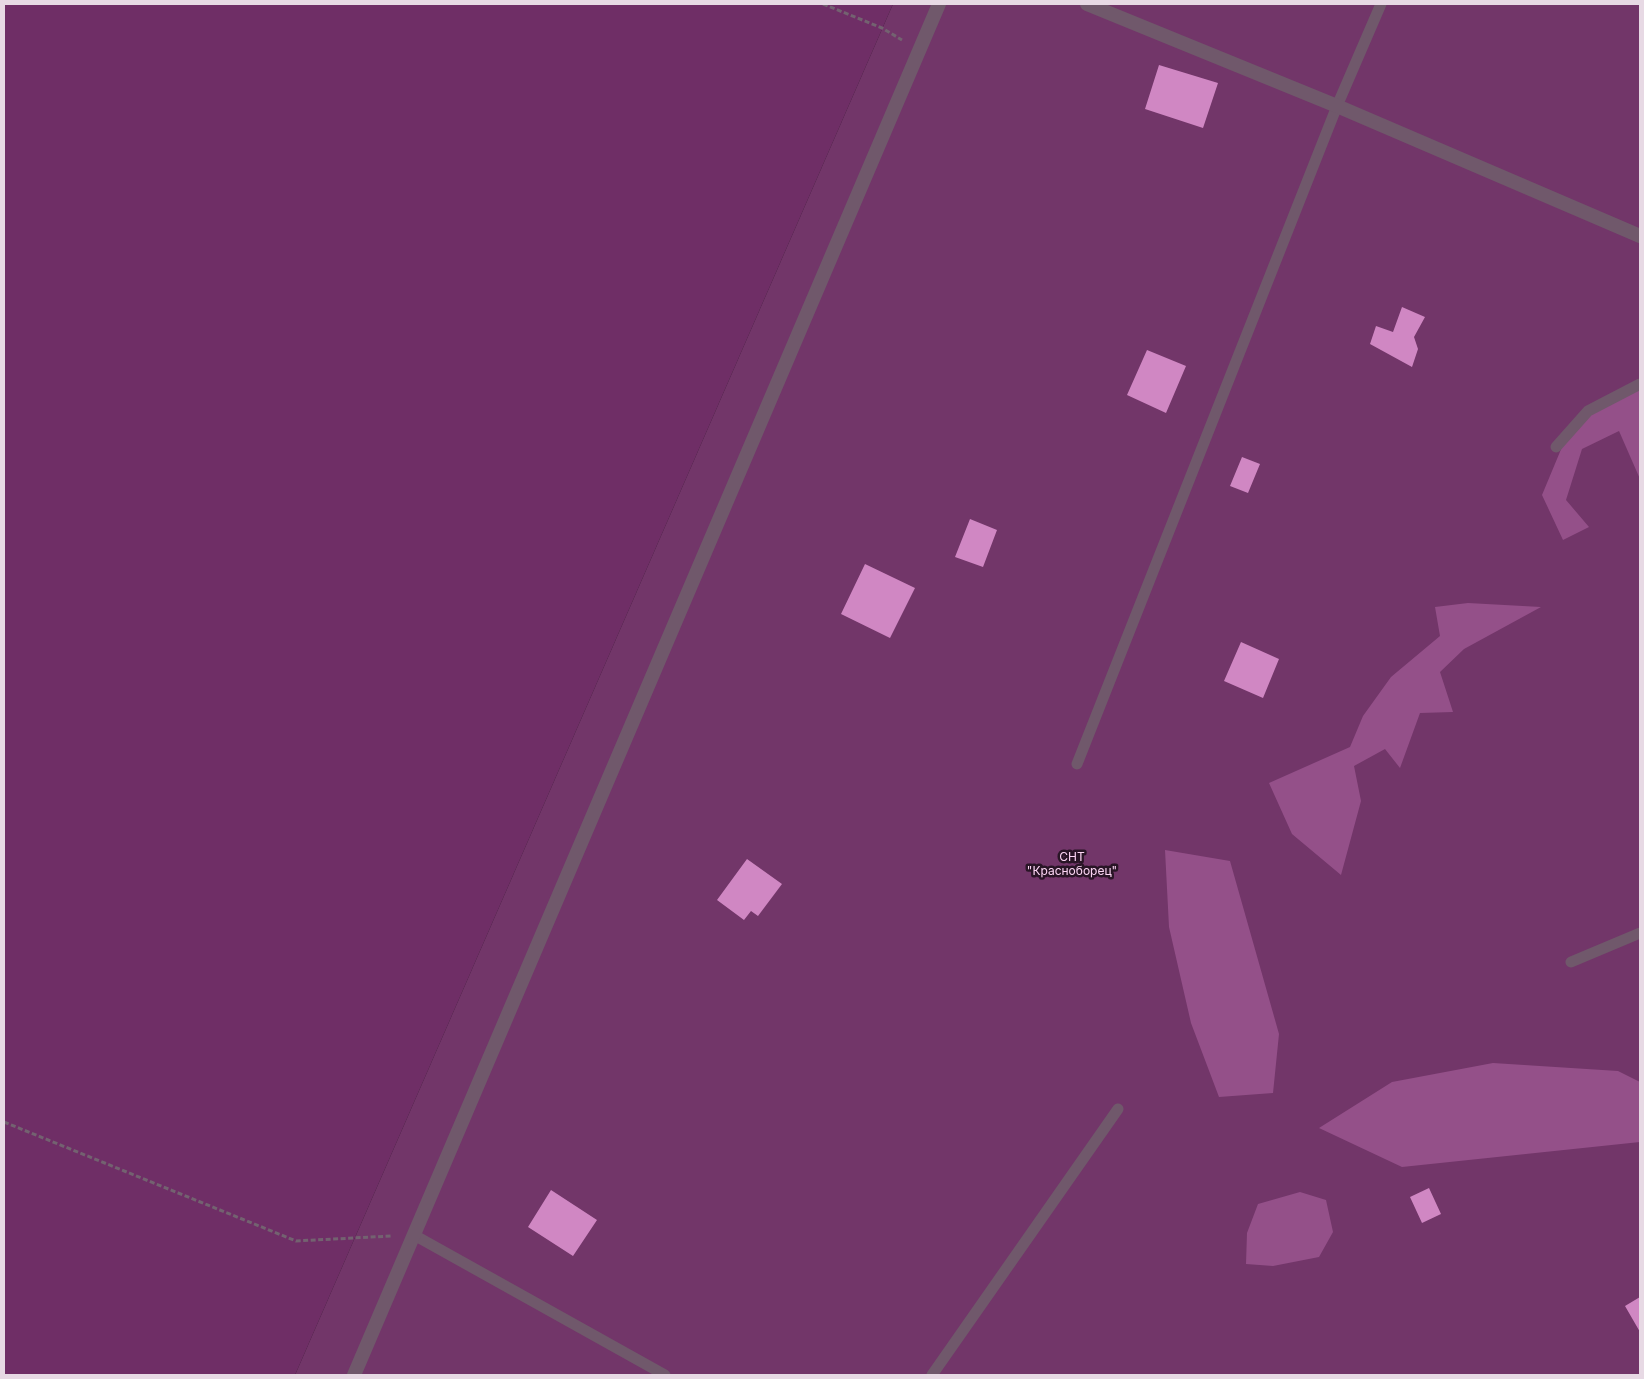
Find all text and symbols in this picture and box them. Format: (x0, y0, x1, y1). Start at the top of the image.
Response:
park label: СНТ "Красноборец" (1027, 850, 1117, 878)

